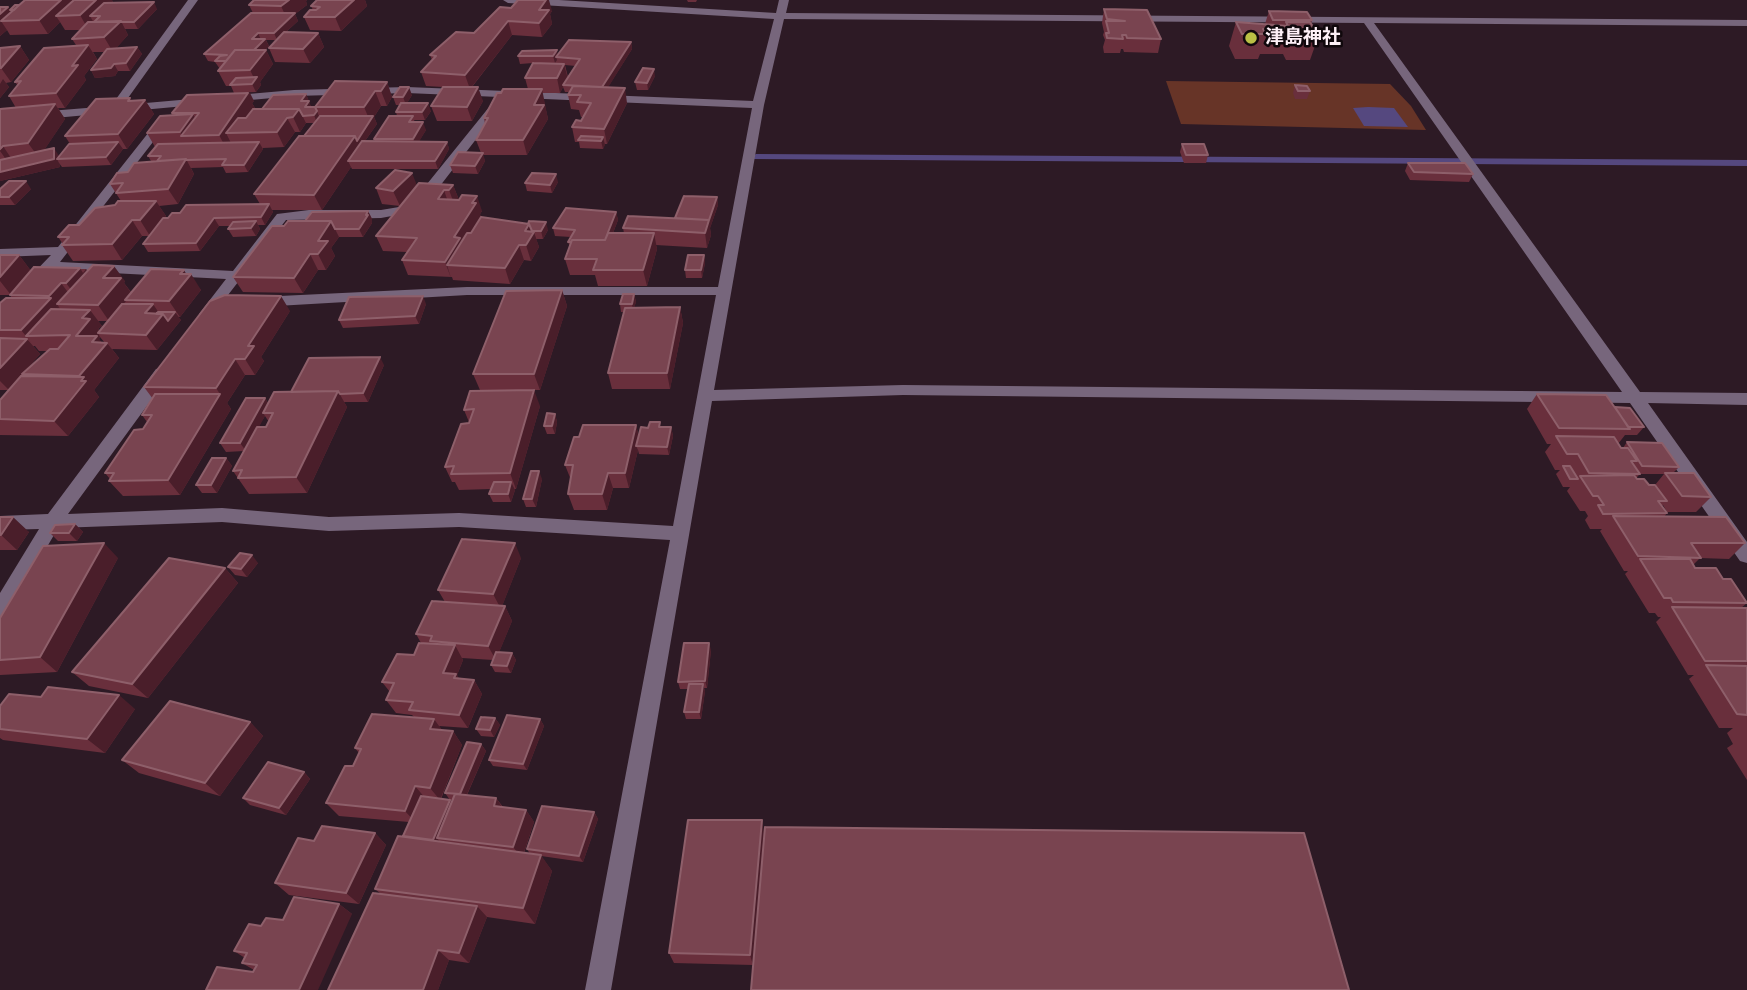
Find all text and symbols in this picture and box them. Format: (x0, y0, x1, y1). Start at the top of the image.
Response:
place label: 津島神社 (1265, 27, 1341, 49)
marker: 津島神社 (1243, 30, 1259, 46)

